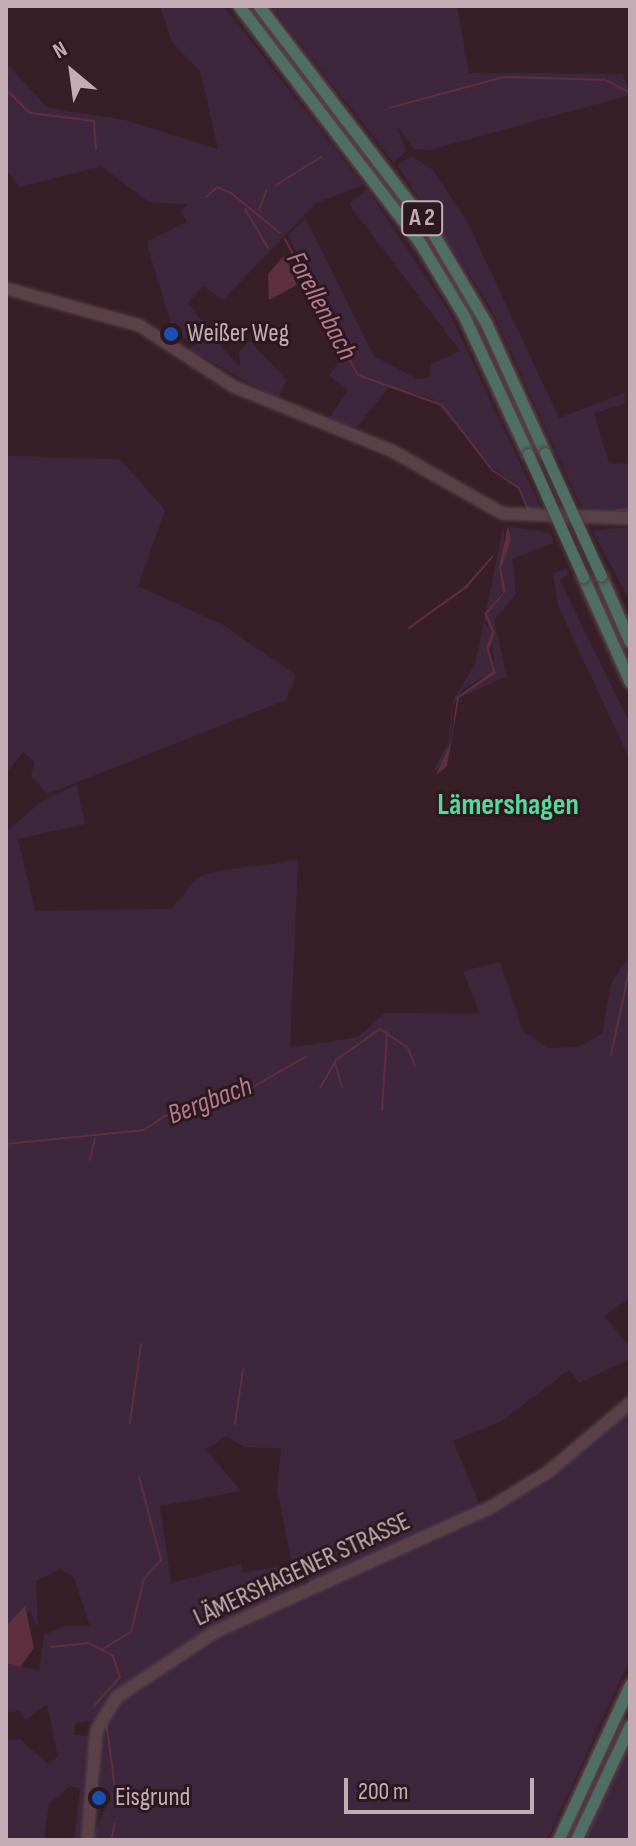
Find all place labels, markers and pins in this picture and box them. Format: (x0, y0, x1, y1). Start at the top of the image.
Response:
place label: Weißer Weg (187, 318, 289, 350)
marker: Weißer Weg (162, 325, 180, 343)
place label: Eisgrund (115, 1782, 190, 1814)
marker: Eisgrund (90, 1789, 108, 1807)

